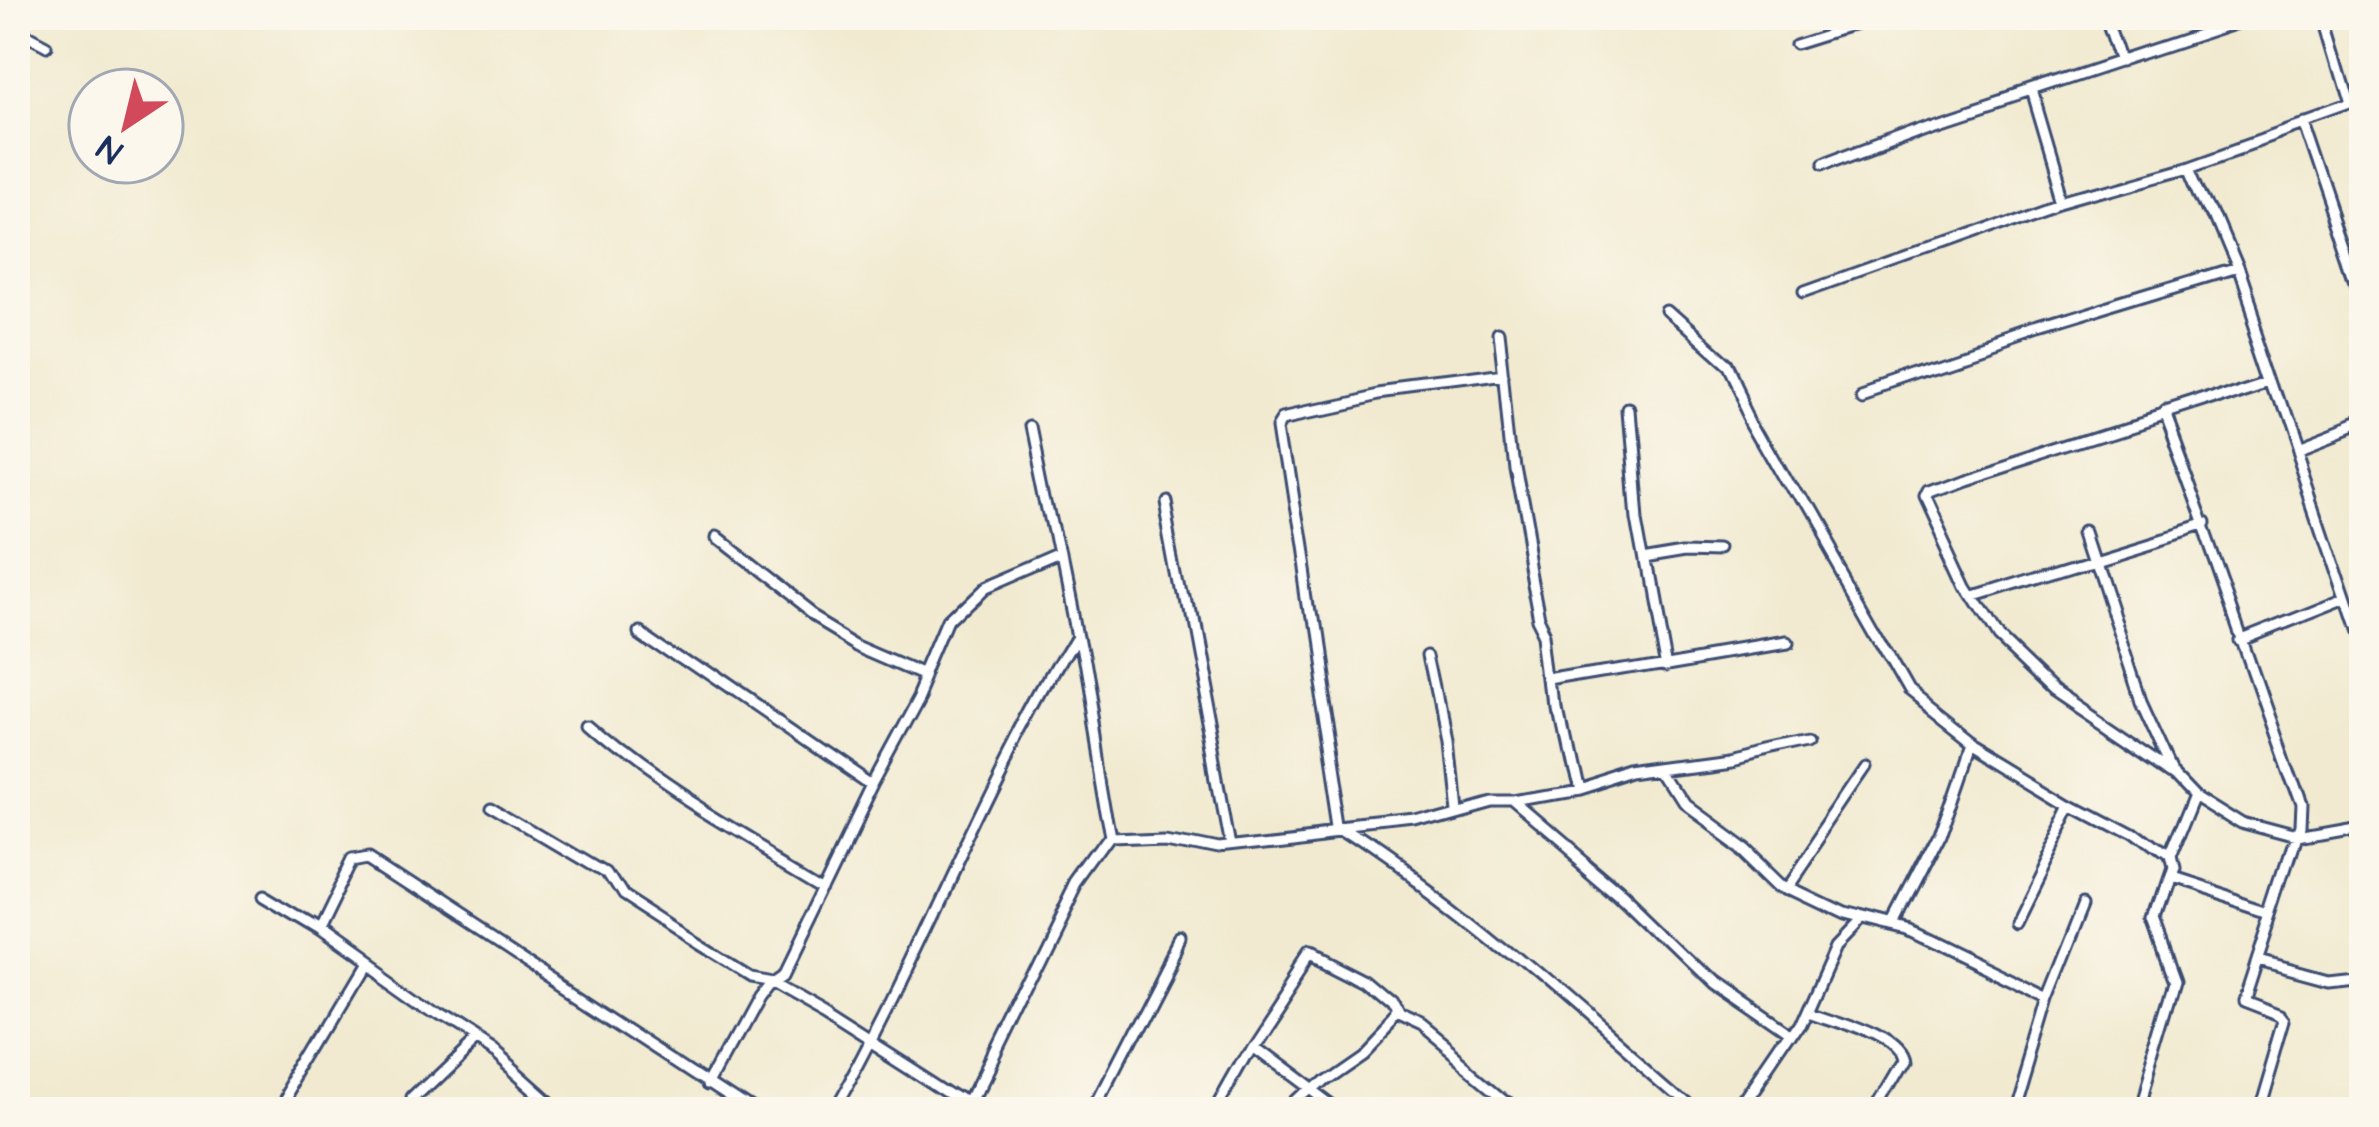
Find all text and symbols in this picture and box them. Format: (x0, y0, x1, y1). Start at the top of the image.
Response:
north arrow (66, 66, 186, 186)
text: N (88, 124, 132, 174)

